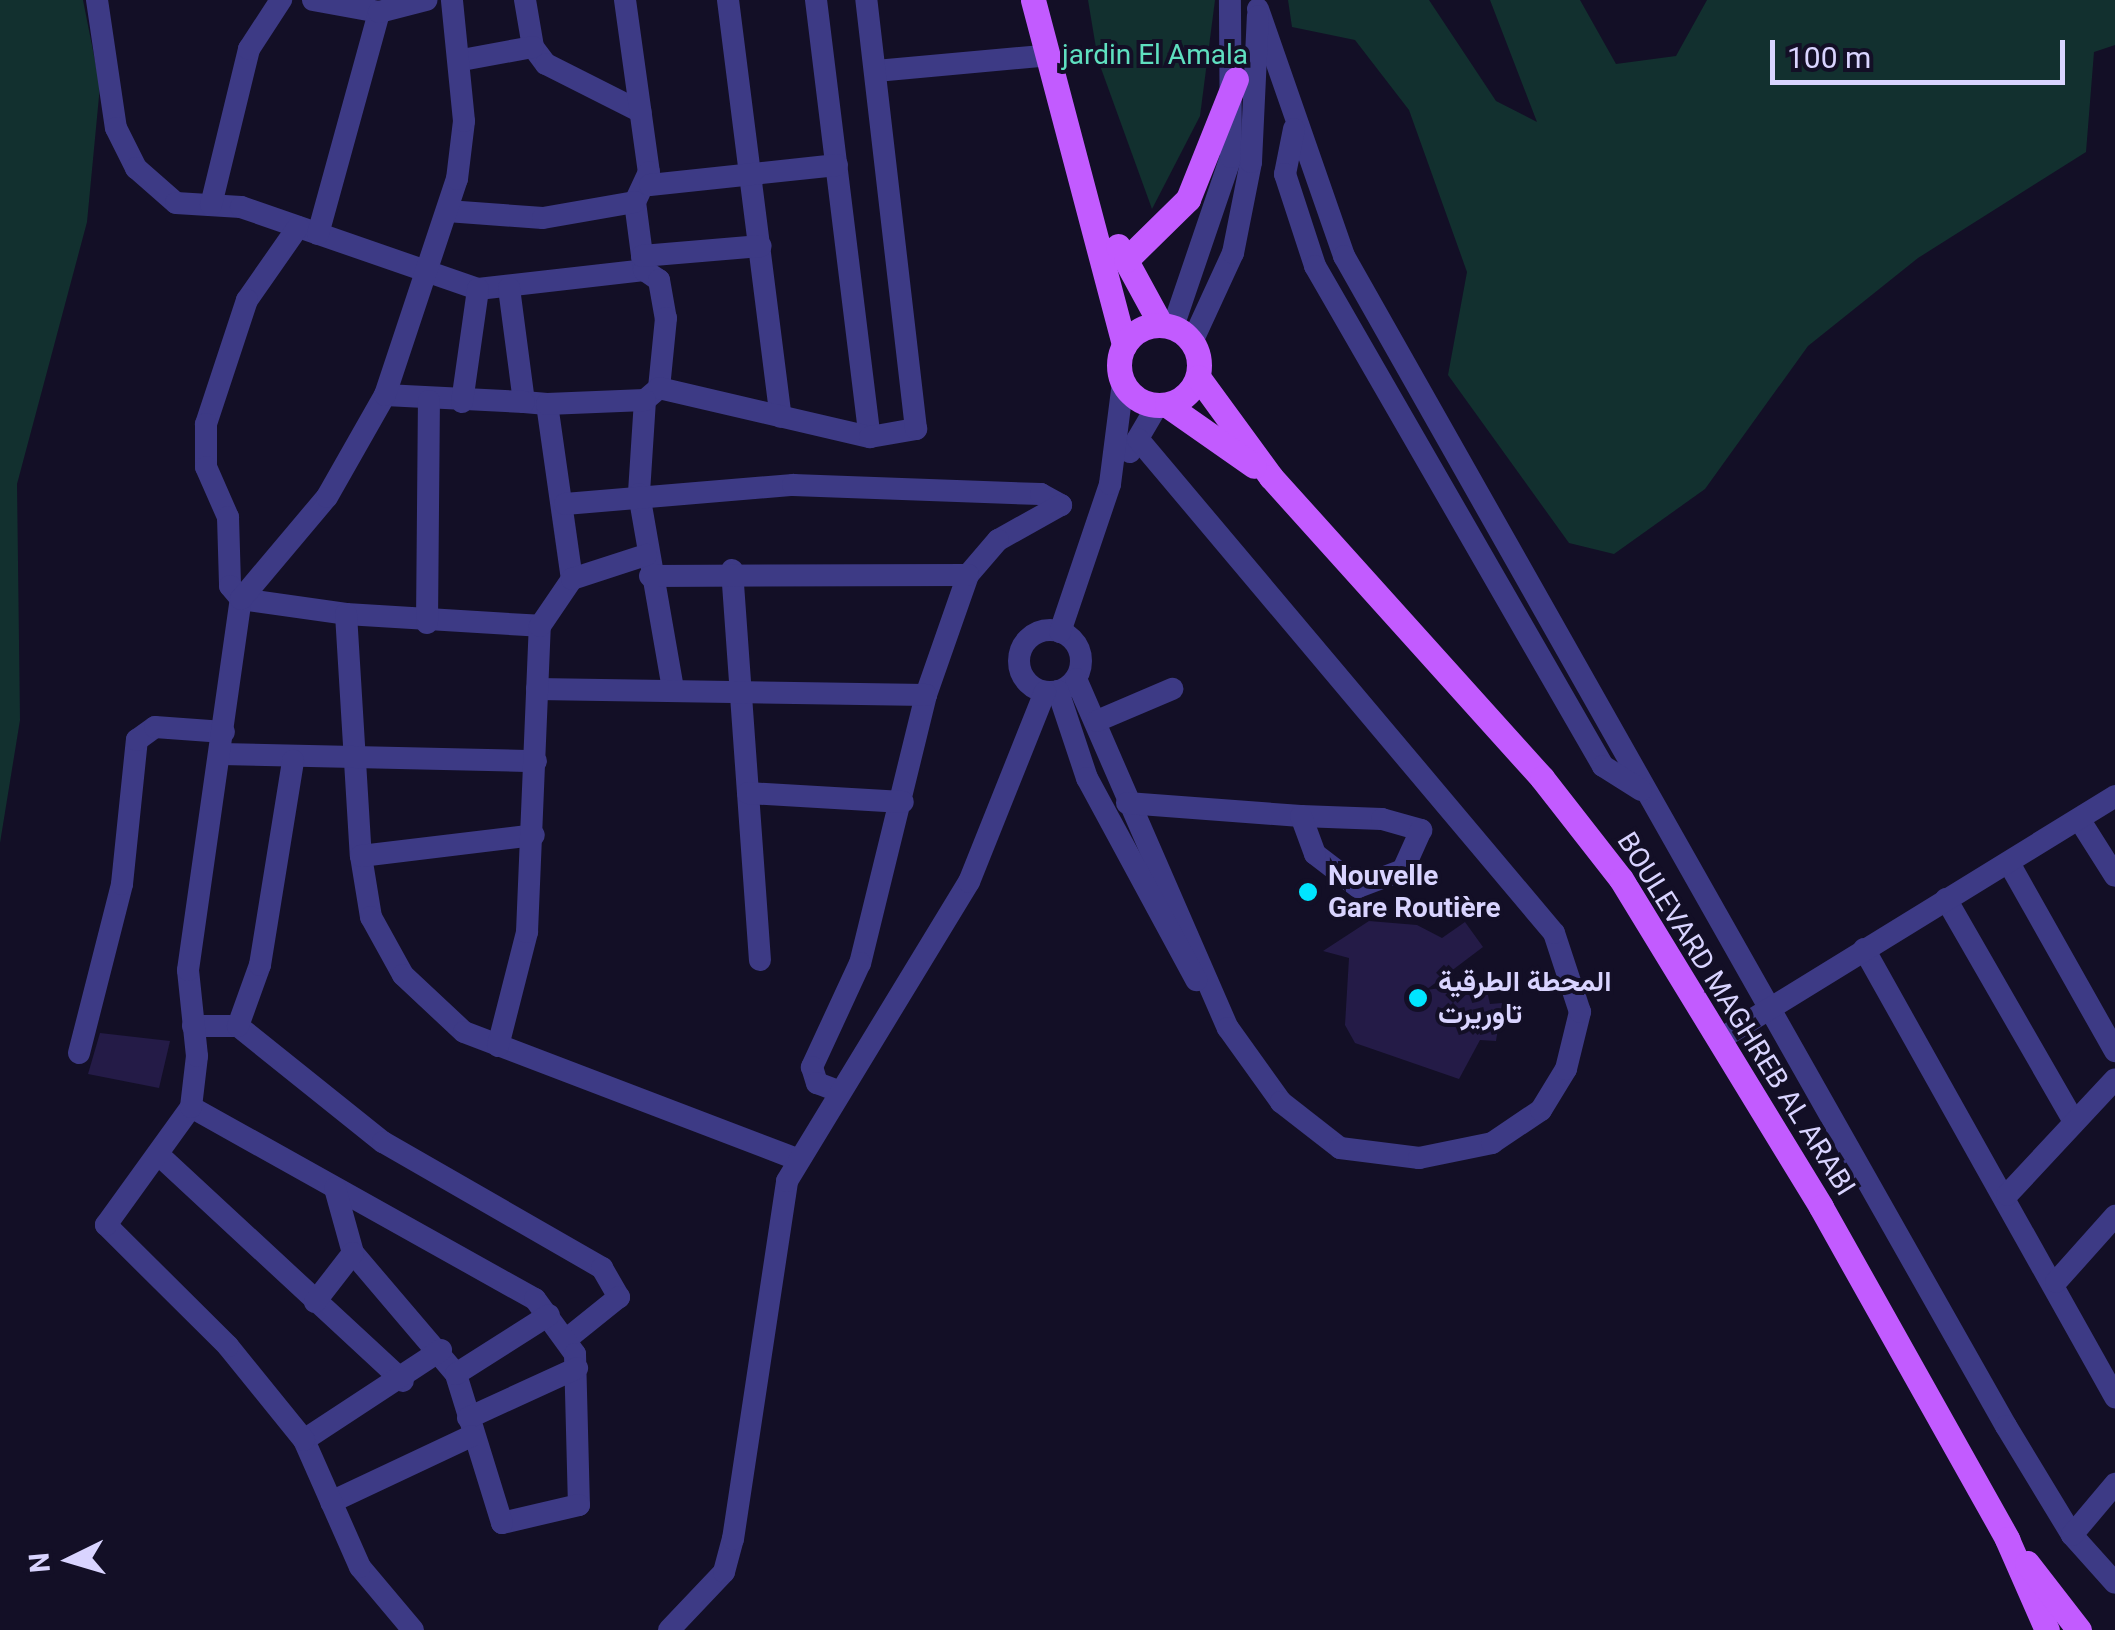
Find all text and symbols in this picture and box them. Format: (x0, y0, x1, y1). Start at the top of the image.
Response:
scale bar (1775, 20, 2070, 82)
park label: jardin El Amala (1062, 38, 1248, 72)
text: 100 m (1787, 40, 1871, 75)
street label: BOULEVARD MAGHREB AL ARABI (1610, 826, 1862, 1202)
place label: Nouvelle Gare Routière (1328, 859, 1501, 925)
marker: Nouvelle Gare Routière (1297, 881, 1319, 903)
place label: المحطة الطرقية تاوريرت (1438, 965, 1611, 1031)
marker: المحطة الطرقية تاوريرت (1407, 987, 1429, 1009)
north arrow (20, 1510, 120, 1610)
text: N (22, 1551, 57, 1574)

